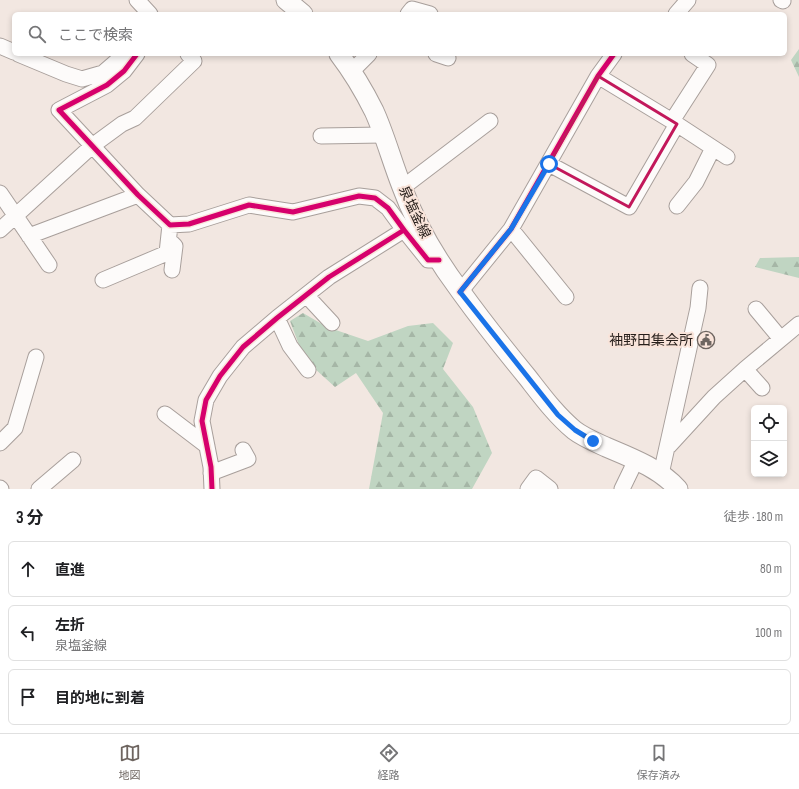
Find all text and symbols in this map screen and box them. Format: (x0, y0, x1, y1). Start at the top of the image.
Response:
search box (12, 12, 787, 56)
icon: search (26, 23, 48, 45)
text: ここで検索 (58, 26, 133, 45)
route start (540, 155, 558, 173)
street label: 泉塩釜線 (395, 183, 434, 241)
public building icon: 袖野田集会所 (696, 330, 716, 350)
place label: 袖野田集会所 (609, 332, 693, 349)
map controls (751, 405, 787, 477)
button: locate (751, 405, 787, 441)
route end (584, 432, 602, 450)
button: layers (751, 441, 787, 477)
text: 3 分 (16, 508, 43, 528)
text: 徒歩 · 180 m (724, 509, 783, 525)
icon: ahead (17, 558, 39, 580)
text: 直進 (55, 561, 85, 580)
text: 80 m (760, 561, 782, 577)
text: 左折 (55, 616, 85, 635)
icon: left (17, 622, 39, 644)
text: 100 m (755, 625, 782, 641)
text: 泉塩釜線 (55, 638, 107, 654)
icon: arrive (17, 686, 39, 708)
text: 目的地に到着 (55, 689, 145, 708)
tab: 地図 (119, 742, 141, 782)
tab: 経路 (378, 742, 400, 782)
tab: 保存済み (637, 742, 681, 782)

